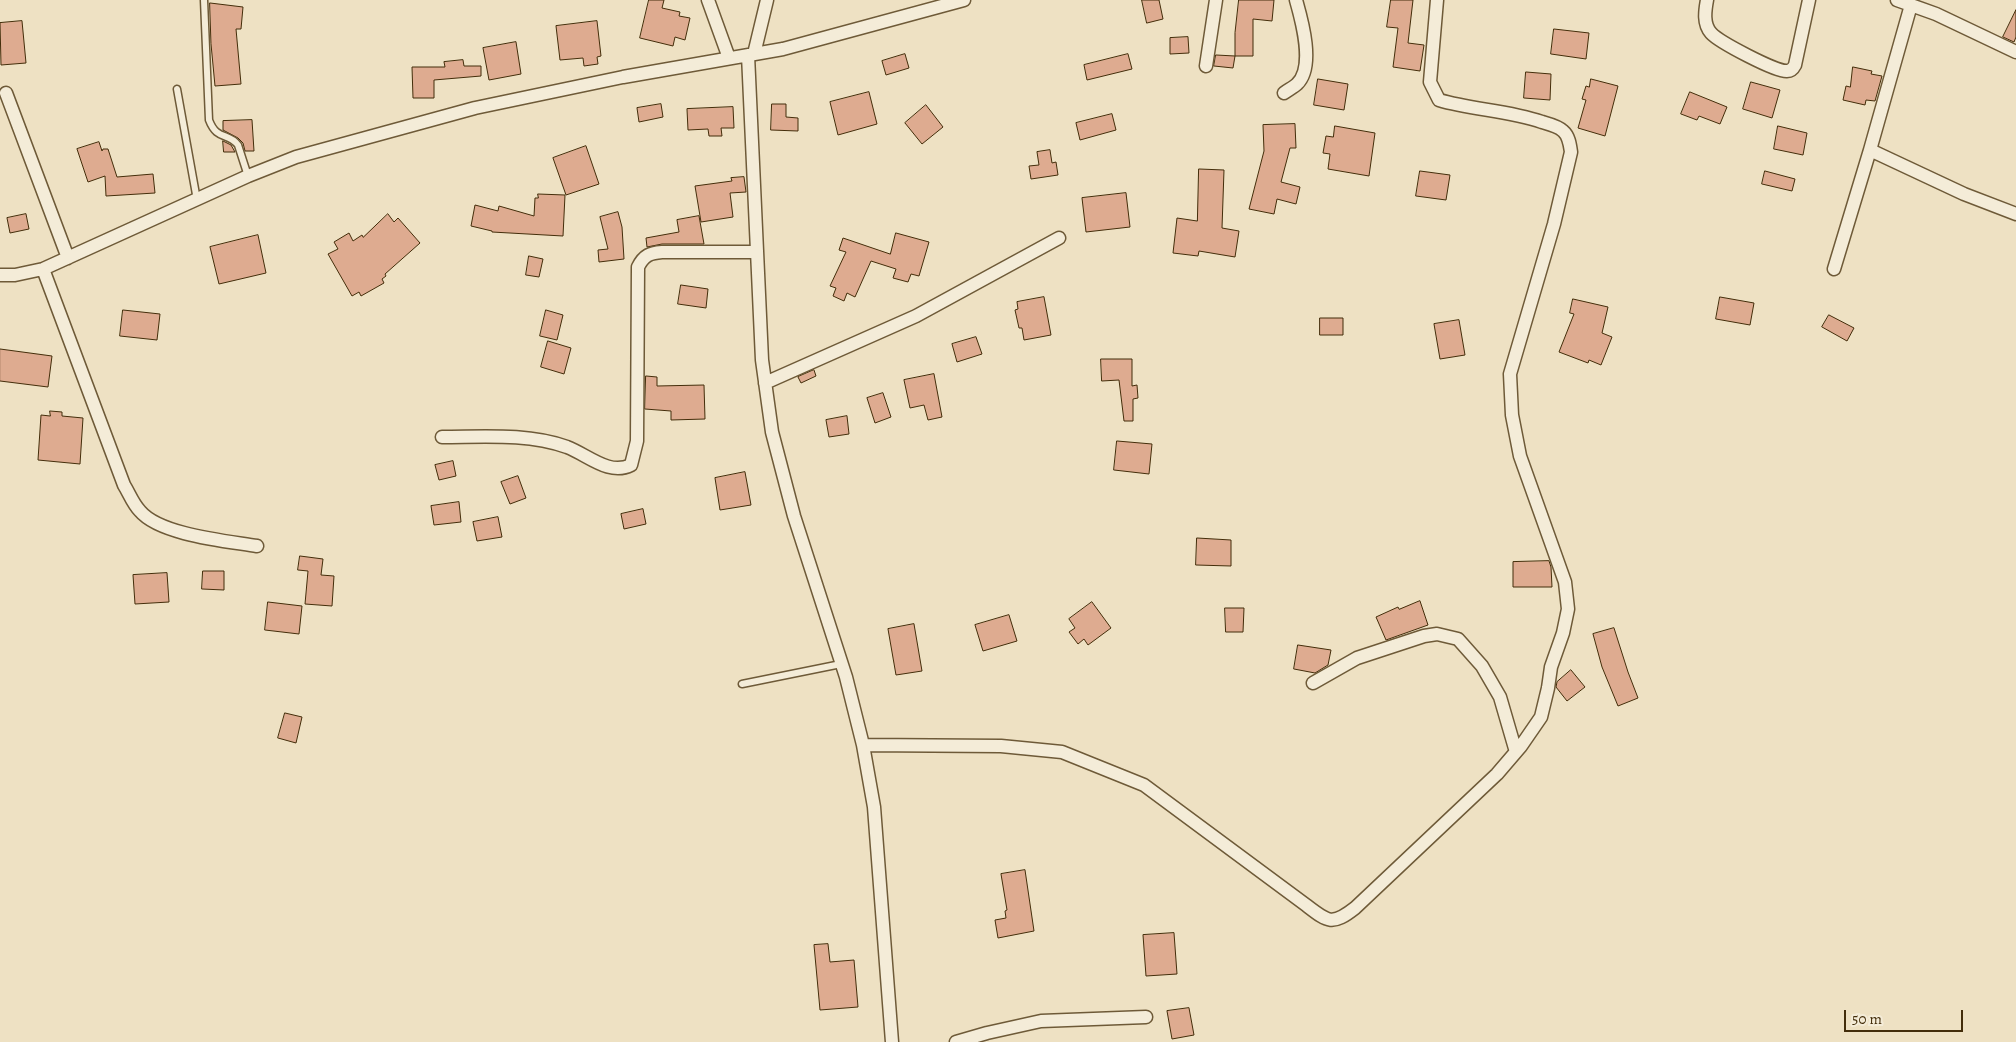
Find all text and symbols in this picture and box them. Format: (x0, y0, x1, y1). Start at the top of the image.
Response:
scale bar (1846, 1000, 1965, 1032)
text: 50 m (1852, 1009, 1882, 1029)

